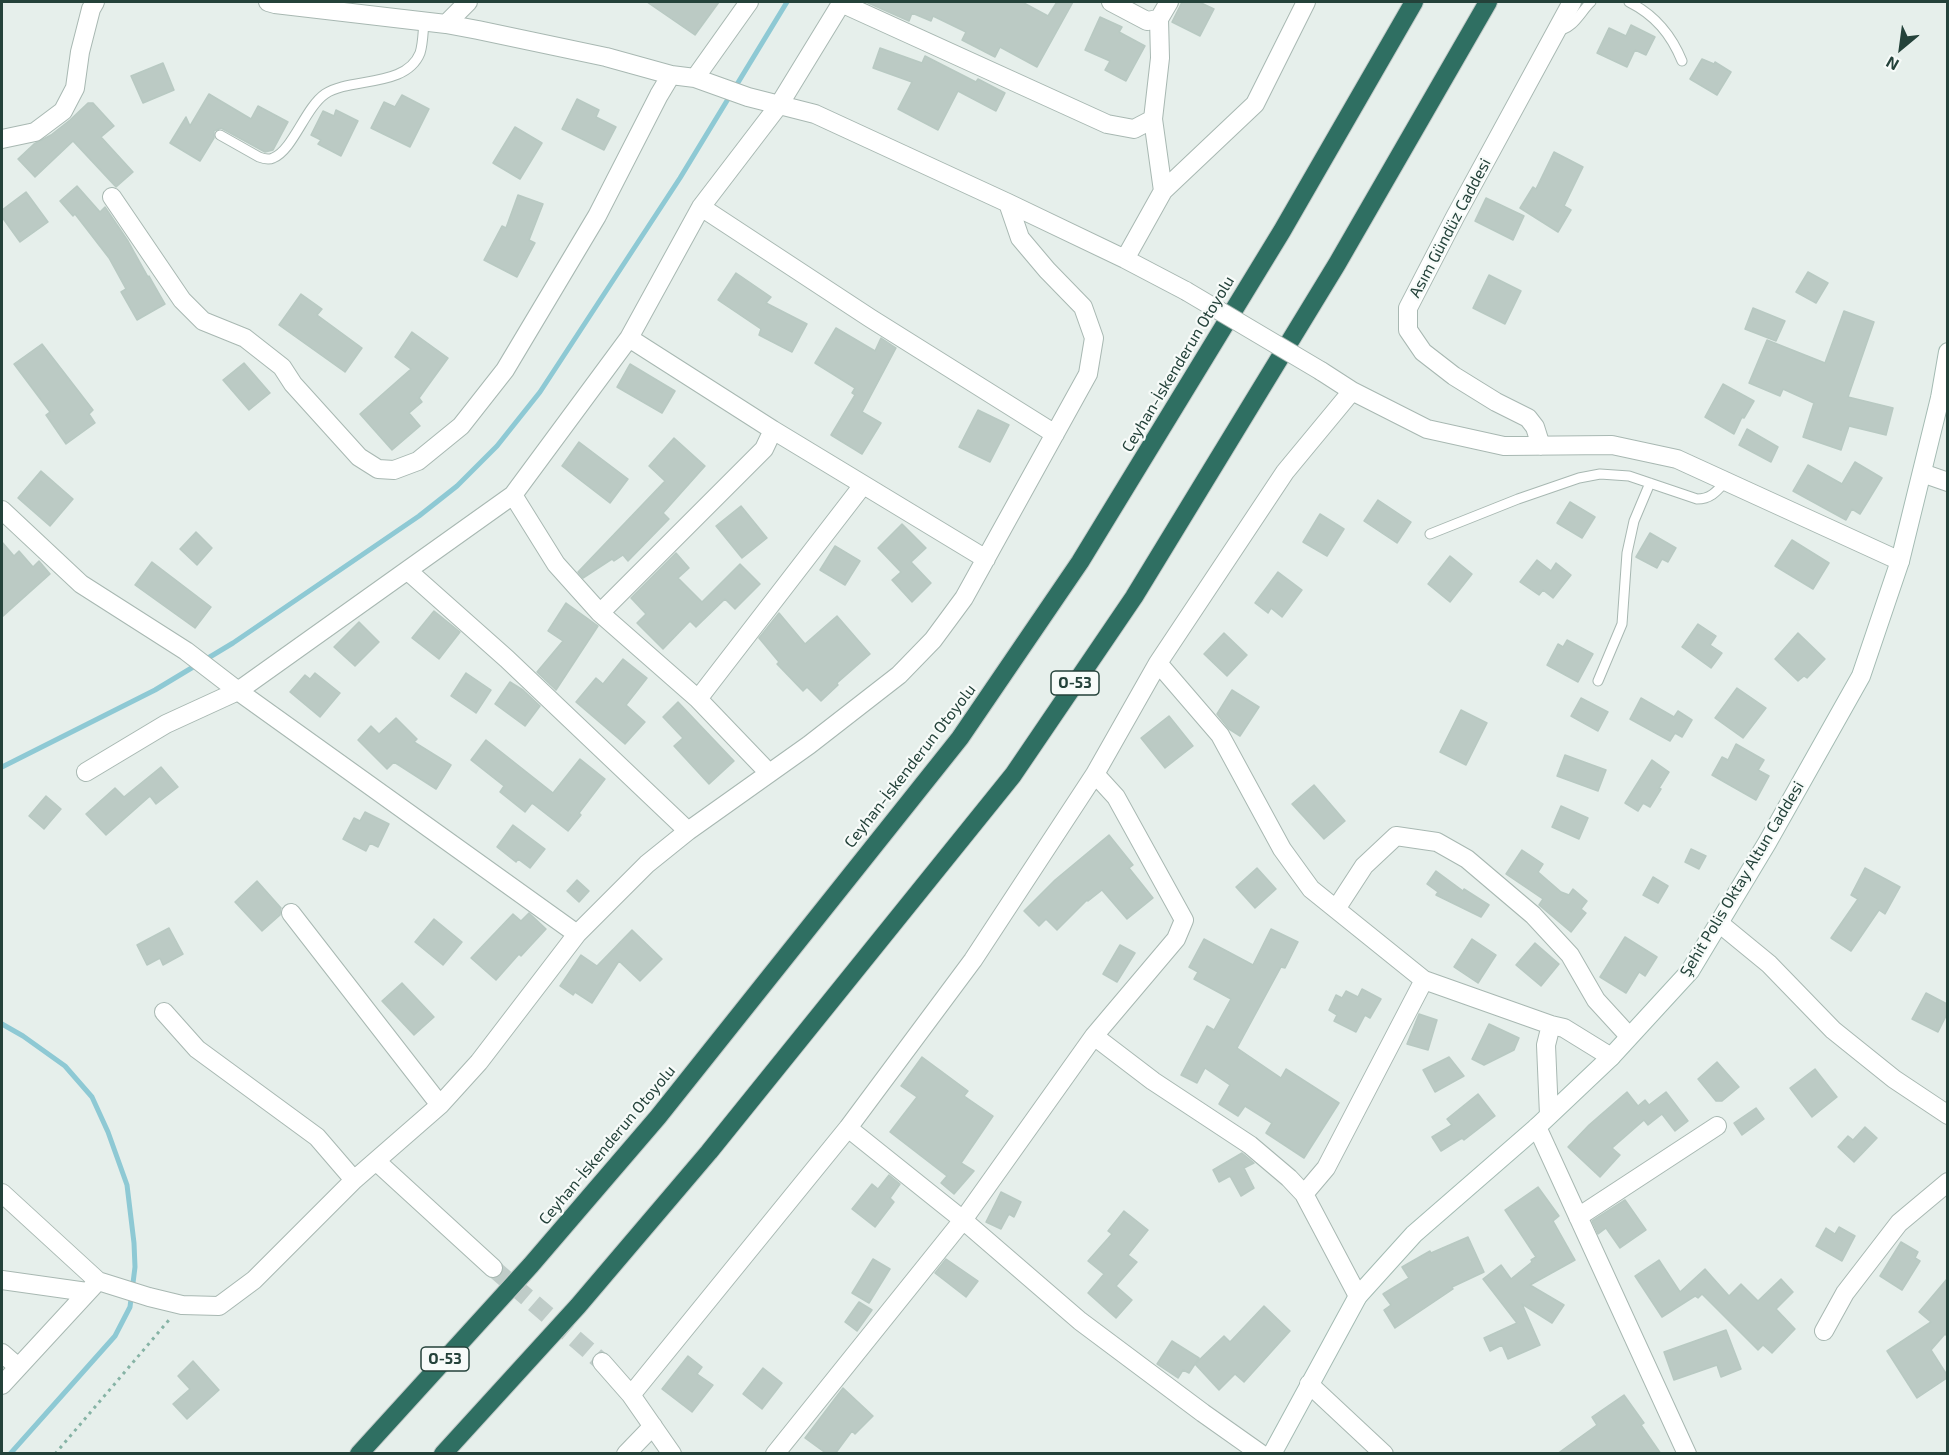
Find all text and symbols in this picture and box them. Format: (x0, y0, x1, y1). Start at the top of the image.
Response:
north arrow (1871, 18, 1931, 78)
text: N (1882, 53, 1902, 75)
street label: Asım Gündüz Caddesi (1405, 155, 1495, 301)
street label: Ceyhan-İskenderun Otoyolu (1118, 272, 1238, 456)
road number: O-53 (1051, 671, 1099, 695)
street label: Ceyhan-İskenderun Otoyolu (840, 680, 980, 852)
street label: Şehit Polis Oktay Altun Caddesi (1676, 778, 1808, 980)
street label: Ceyhan-İskenderun Otoyolu (535, 1061, 679, 1229)
road number: O-53 (421, 1347, 469, 1371)

